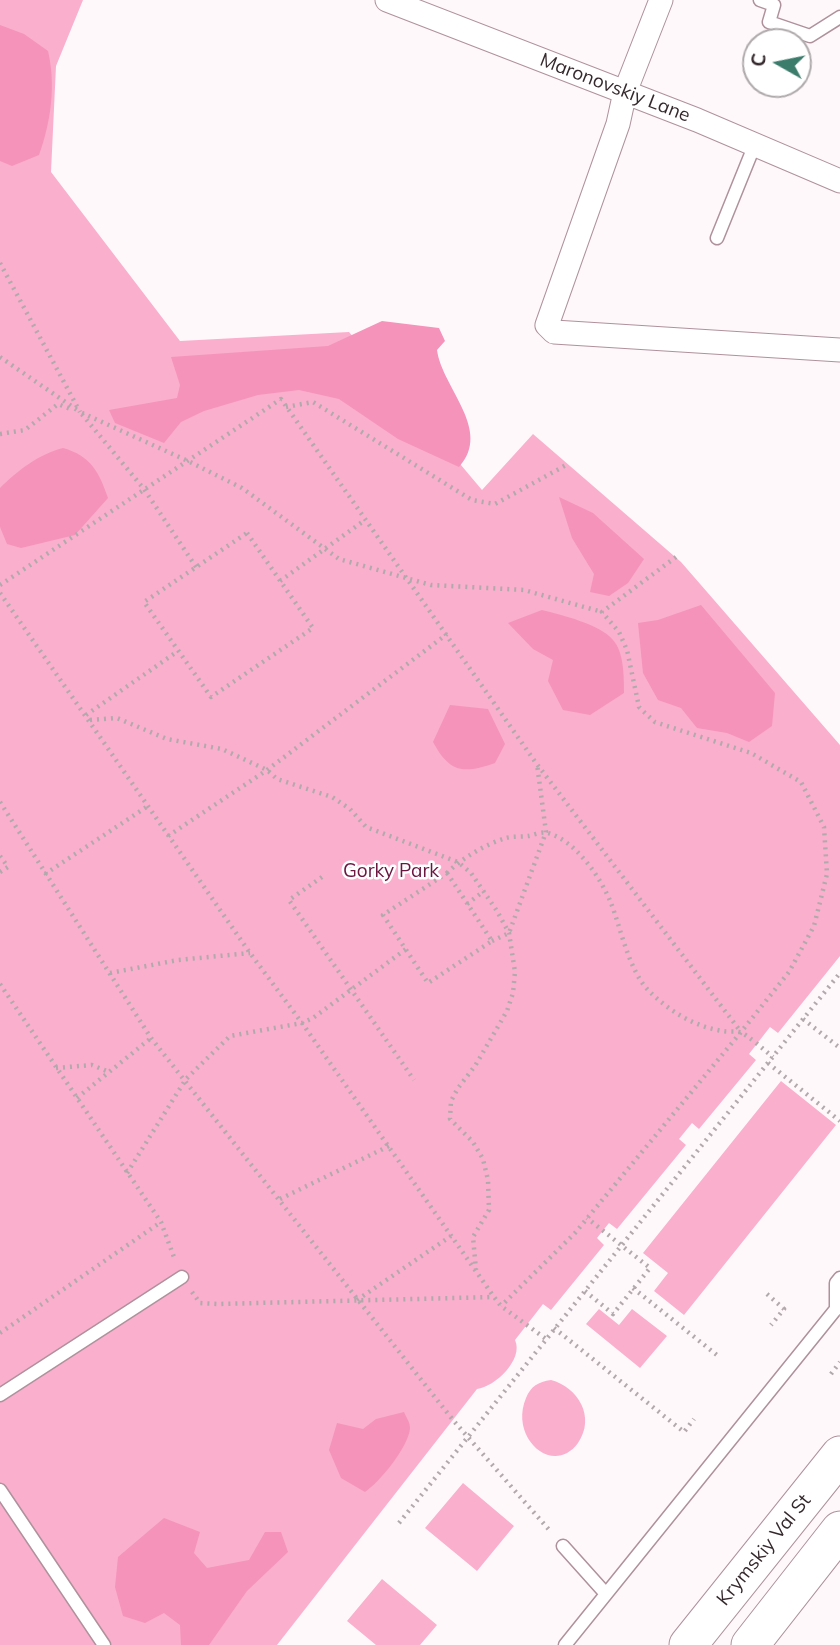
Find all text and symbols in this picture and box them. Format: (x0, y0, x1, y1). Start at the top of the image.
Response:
north arrow (742, 28, 812, 98)
street label: Maronovskiy Lane (537, 49, 693, 127)
text: С (745, 52, 771, 68)
park label: Gorky Park (343, 860, 439, 882)
street label: Krymskiy Val St (712, 1490, 816, 1610)

